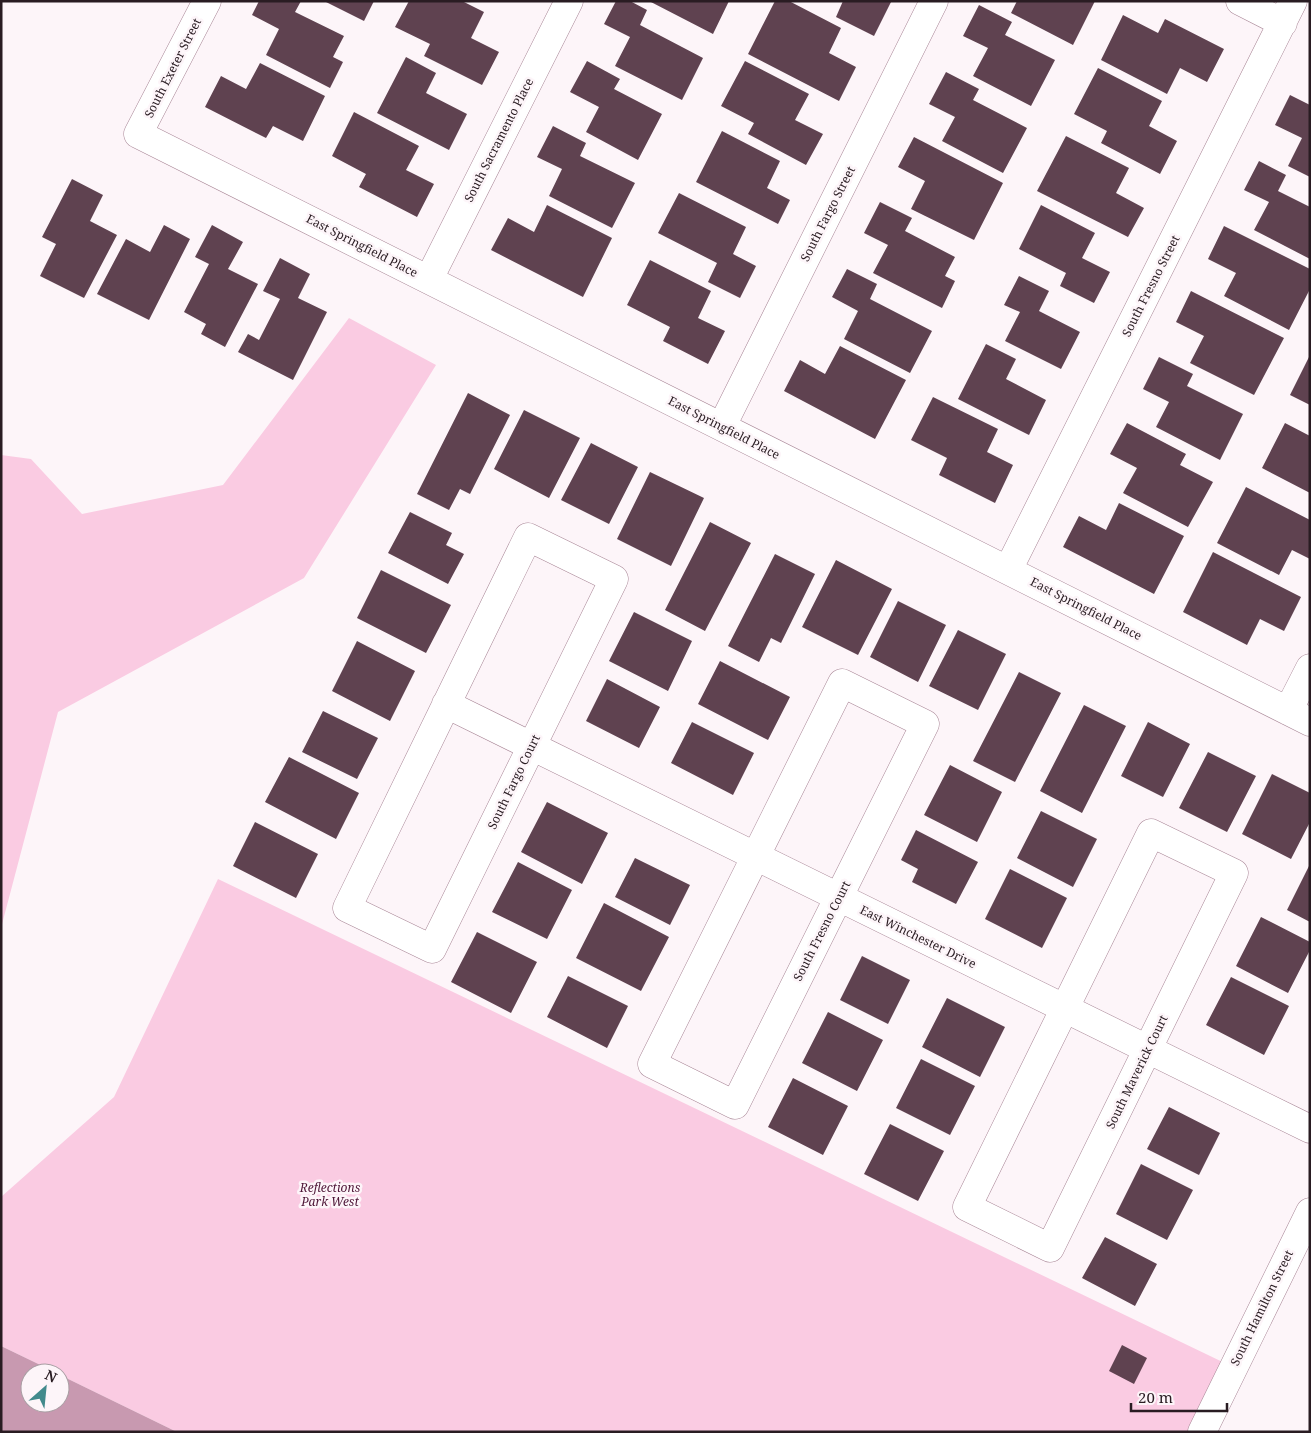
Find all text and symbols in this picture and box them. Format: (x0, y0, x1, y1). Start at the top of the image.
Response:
street label: South Exeter Street (140, 15, 205, 121)
street label: South Sacramento Place (460, 75, 537, 205)
street label: South Fargo Street (796, 163, 859, 264)
street label: East Springfield Place (303, 210, 421, 281)
street label: South Fresno Street (1118, 232, 1184, 339)
street label: East Springfield Place (665, 392, 783, 463)
street label: East Springfield Place (1027, 573, 1145, 644)
street label: South Fargo Court (483, 732, 544, 832)
street label: South Fresno Court (789, 878, 854, 984)
street label: East Winchester Drive (857, 901, 979, 972)
street label: South Maverick Court (1102, 1012, 1172, 1132)
park label: Reflections Park West (299, 1179, 361, 1210)
street label: South Hamilton Street (1226, 1247, 1297, 1368)
north arrow (20, 1363, 70, 1413)
text: N (42, 1365, 60, 1387)
scale bar (1131, 1380, 1227, 1412)
text: 20 m (1138, 1387, 1173, 1407)

